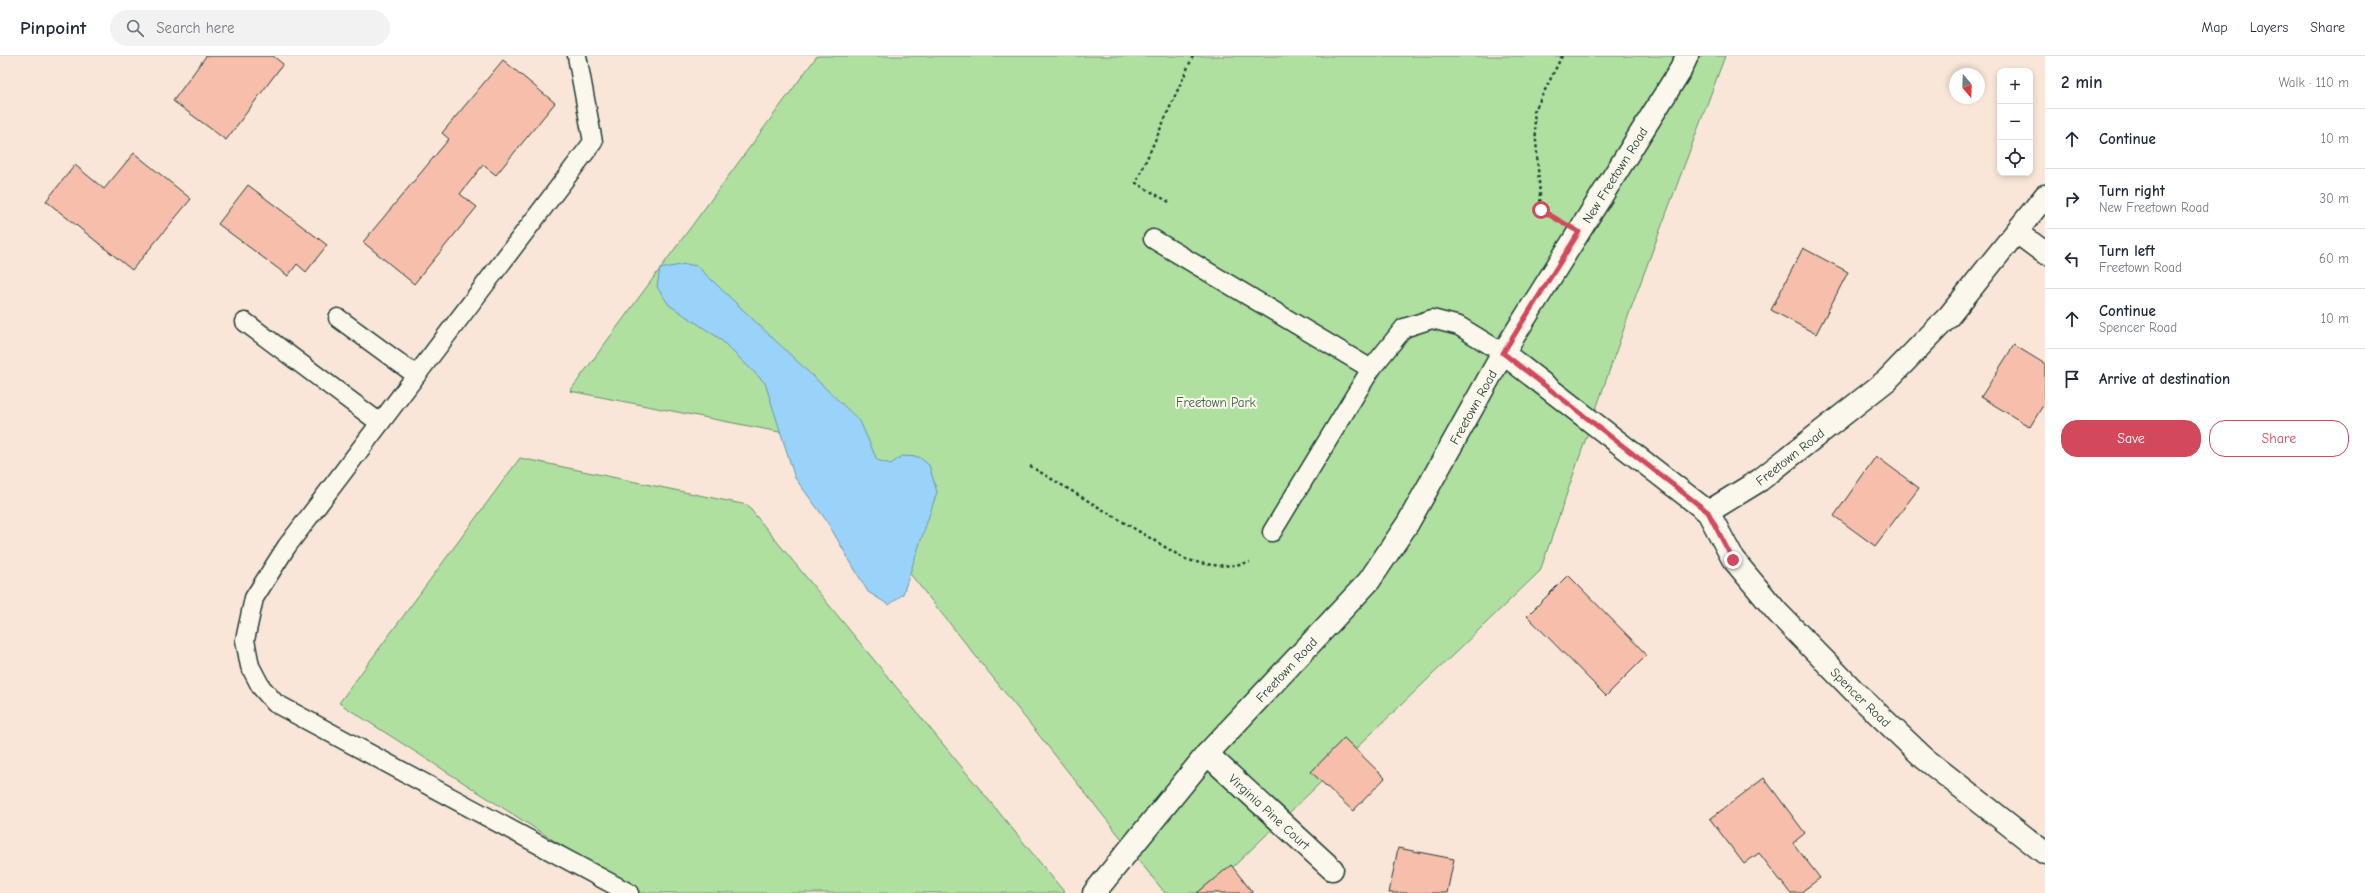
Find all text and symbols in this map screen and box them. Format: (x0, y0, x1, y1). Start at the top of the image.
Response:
search box (110, 10, 390, 46)
text: Pinpoint (20, 17, 86, 39)
icon: search (124, 17, 146, 39)
text: Search here (156, 19, 234, 37)
text: Map (2201, 19, 2228, 36)
text: Layers (2250, 19, 2288, 36)
text: Share (2310, 19, 2345, 36)
north arrow (1949, 68, 1985, 104)
map controls (1997, 68, 2033, 176)
button: + (1997, 68, 2033, 104)
text: 2 min (2061, 73, 2102, 92)
text: Walk · 110 m (2278, 75, 2349, 90)
button: − (1997, 104, 2033, 140)
street label: New Freetown Road (1579, 124, 1651, 226)
icon: ahead (2061, 128, 2083, 150)
text: Continue (2099, 130, 2156, 148)
text: 10 m (2321, 131, 2349, 146)
button: locate (1997, 140, 2033, 176)
text: Turn right (2099, 182, 2165, 200)
icon: right (2061, 188, 2083, 210)
text: 30 m (2319, 191, 2349, 206)
text: New Freetown Road (2099, 200, 2209, 215)
route start (1532, 201, 1550, 219)
text: Turn left (2099, 242, 2155, 260)
icon: left (2061, 248, 2083, 270)
text: 60 m (2319, 251, 2349, 266)
text: Freetown Road (2099, 260, 2182, 275)
text: Continue (2099, 302, 2156, 320)
icon: ahead (2061, 308, 2083, 330)
text: 10 m (2321, 311, 2349, 326)
text: Spencer Road (2099, 320, 2177, 335)
street label: Freetown Road (1447, 367, 1500, 447)
icon: arrive (2061, 368, 2083, 390)
text: Arrive at destination (2099, 370, 2230, 388)
park label: Freetown Park (1176, 395, 1257, 410)
button: Save (2061, 420, 2201, 457)
button: Share (2209, 420, 2349, 457)
street label: Freetown Road (1753, 425, 1827, 488)
route end (1724, 551, 1742, 569)
street label: Freetown Road (1253, 634, 1320, 705)
street label: Spencer Road (1827, 665, 1894, 730)
street label: Virginia Pine Court (1226, 771, 1314, 854)

